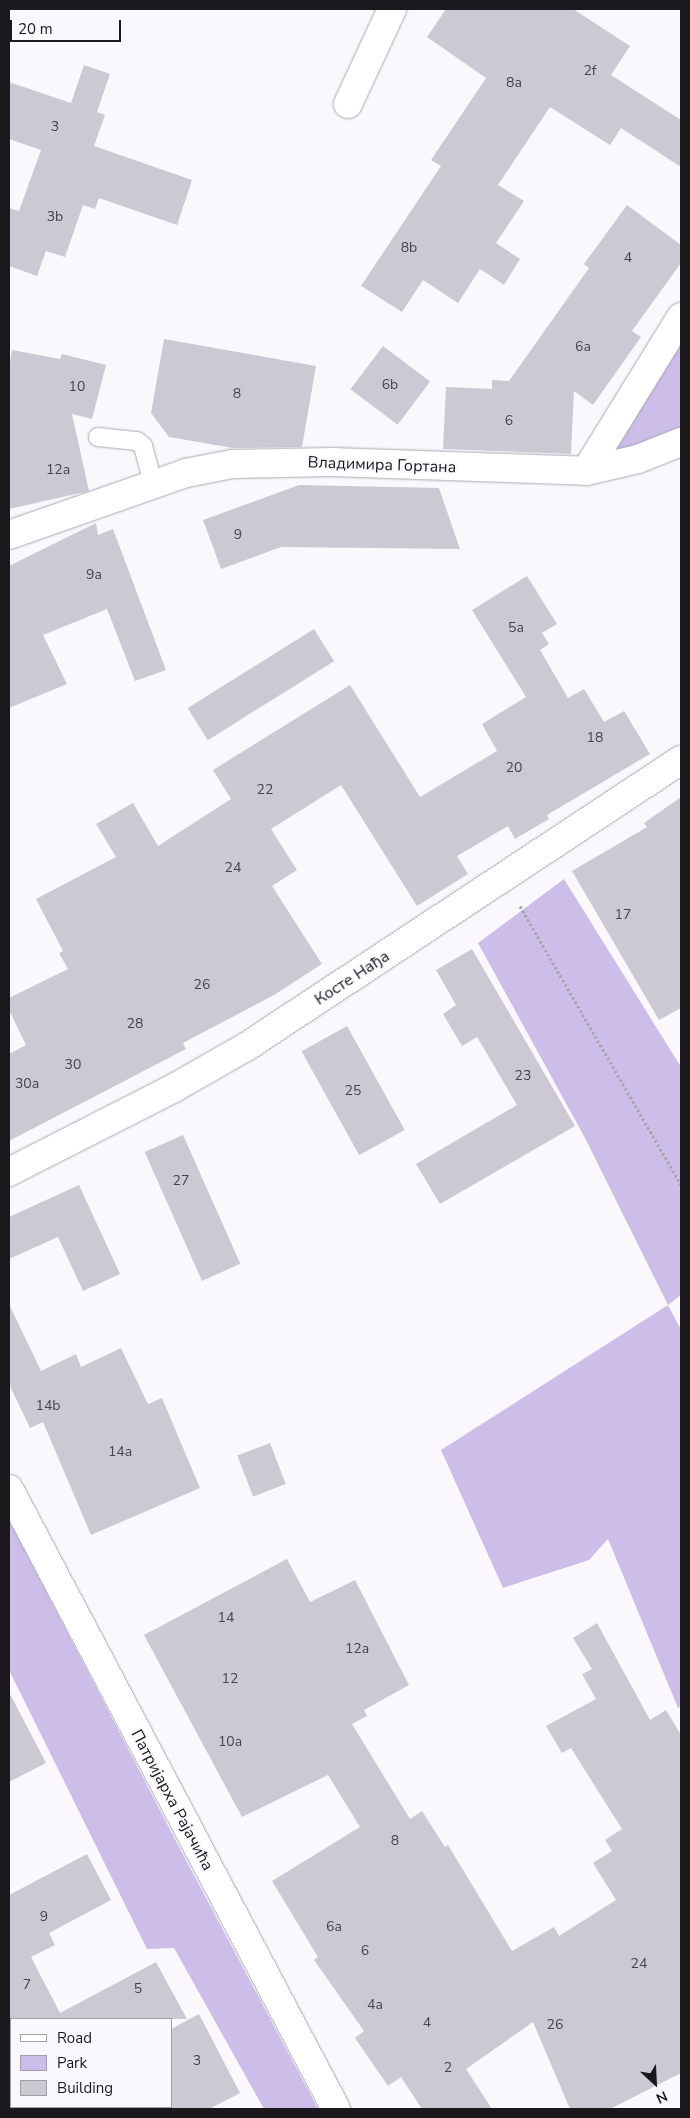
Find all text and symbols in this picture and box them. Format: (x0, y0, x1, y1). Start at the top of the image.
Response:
scale bar (12, 10, 124, 42)
text: 20 m (18, 19, 53, 39)
house number: 2f (583, 63, 597, 79)
house number: 8a (506, 75, 522, 91)
house number: 3 (51, 119, 59, 135)
house number: 3b (47, 209, 63, 225)
house number: 8b (401, 240, 417, 256)
house number: 4 (624, 250, 632, 266)
house number: 6a (575, 339, 591, 355)
house number: 6b (382, 377, 398, 393)
house number: 10 (69, 379, 85, 395)
house number: 8 (233, 386, 241, 402)
house number: 6 (505, 413, 513, 429)
street label: Владимира Гортана (307, 453, 457, 477)
house number: 12a (46, 462, 70, 478)
house number: 9 (234, 527, 242, 543)
house number: 9a (86, 567, 102, 583)
house number: 5a (508, 620, 524, 636)
house number: 18 (587, 730, 603, 746)
house number: 20 (506, 760, 522, 776)
house number: 22 (257, 782, 273, 798)
house number: 24 (225, 860, 241, 876)
house number: 17 (615, 907, 631, 923)
street label: Косте Нађа (311, 947, 393, 1009)
house number: 26 (194, 977, 210, 993)
house number: 28 (127, 1016, 143, 1032)
house number: 30 (65, 1057, 81, 1073)
house number: 23 (515, 1068, 531, 1084)
house number: 30a (15, 1076, 39, 1092)
house number: 25 (345, 1083, 361, 1099)
house number: 27 (173, 1173, 189, 1189)
house number: 14b (36, 1398, 60, 1414)
house number: 14a (108, 1444, 132, 1460)
house number: 14 (218, 1610, 234, 1626)
house number: 12a (345, 1641, 369, 1657)
house number: 12 (222, 1671, 238, 1687)
street label: Патријарха Рајачића (127, 1726, 217, 1874)
house number: 10a (218, 1734, 242, 1750)
house number: 8 (391, 1833, 399, 1849)
house number: 9 (40, 1909, 48, 1925)
house number: 6a (326, 1919, 342, 1935)
house number: 6 (361, 1943, 369, 1959)
house number: 24 (631, 1956, 647, 1972)
house number: 7 (23, 1977, 31, 1993)
house number: 5 (134, 1981, 142, 1997)
house number: 4a (367, 1997, 383, 2013)
house number: 4 (423, 2015, 431, 2031)
house number: 26 (547, 2017, 563, 2033)
legend (10, 2018, 172, 2108)
text: Road (57, 2028, 92, 2048)
text: Park (57, 2053, 87, 2073)
house number: 3 (193, 2053, 201, 2069)
north arrow (630, 2058, 680, 2108)
house number: 2 (444, 2060, 452, 2076)
text: Building (57, 2078, 113, 2098)
text: N (653, 2086, 670, 2108)

